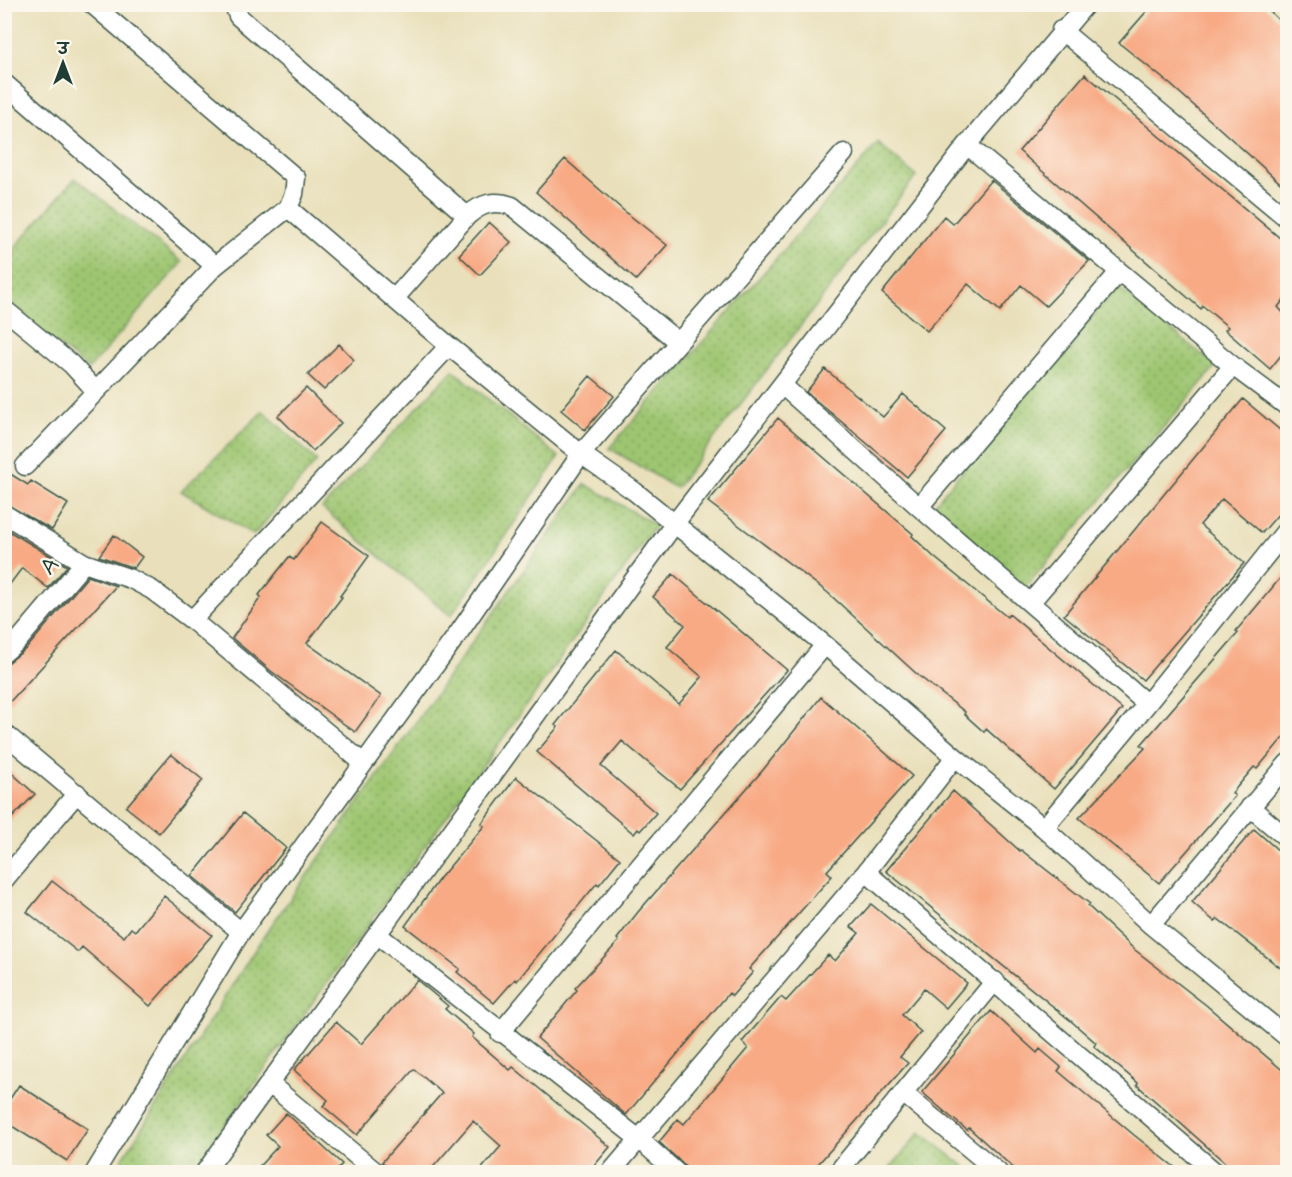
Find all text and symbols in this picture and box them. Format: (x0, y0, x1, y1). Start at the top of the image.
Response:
north arrow (33, 33, 93, 93)
text: उ (56, 39, 70, 60)
street label: A (33, 550, 67, 582)

